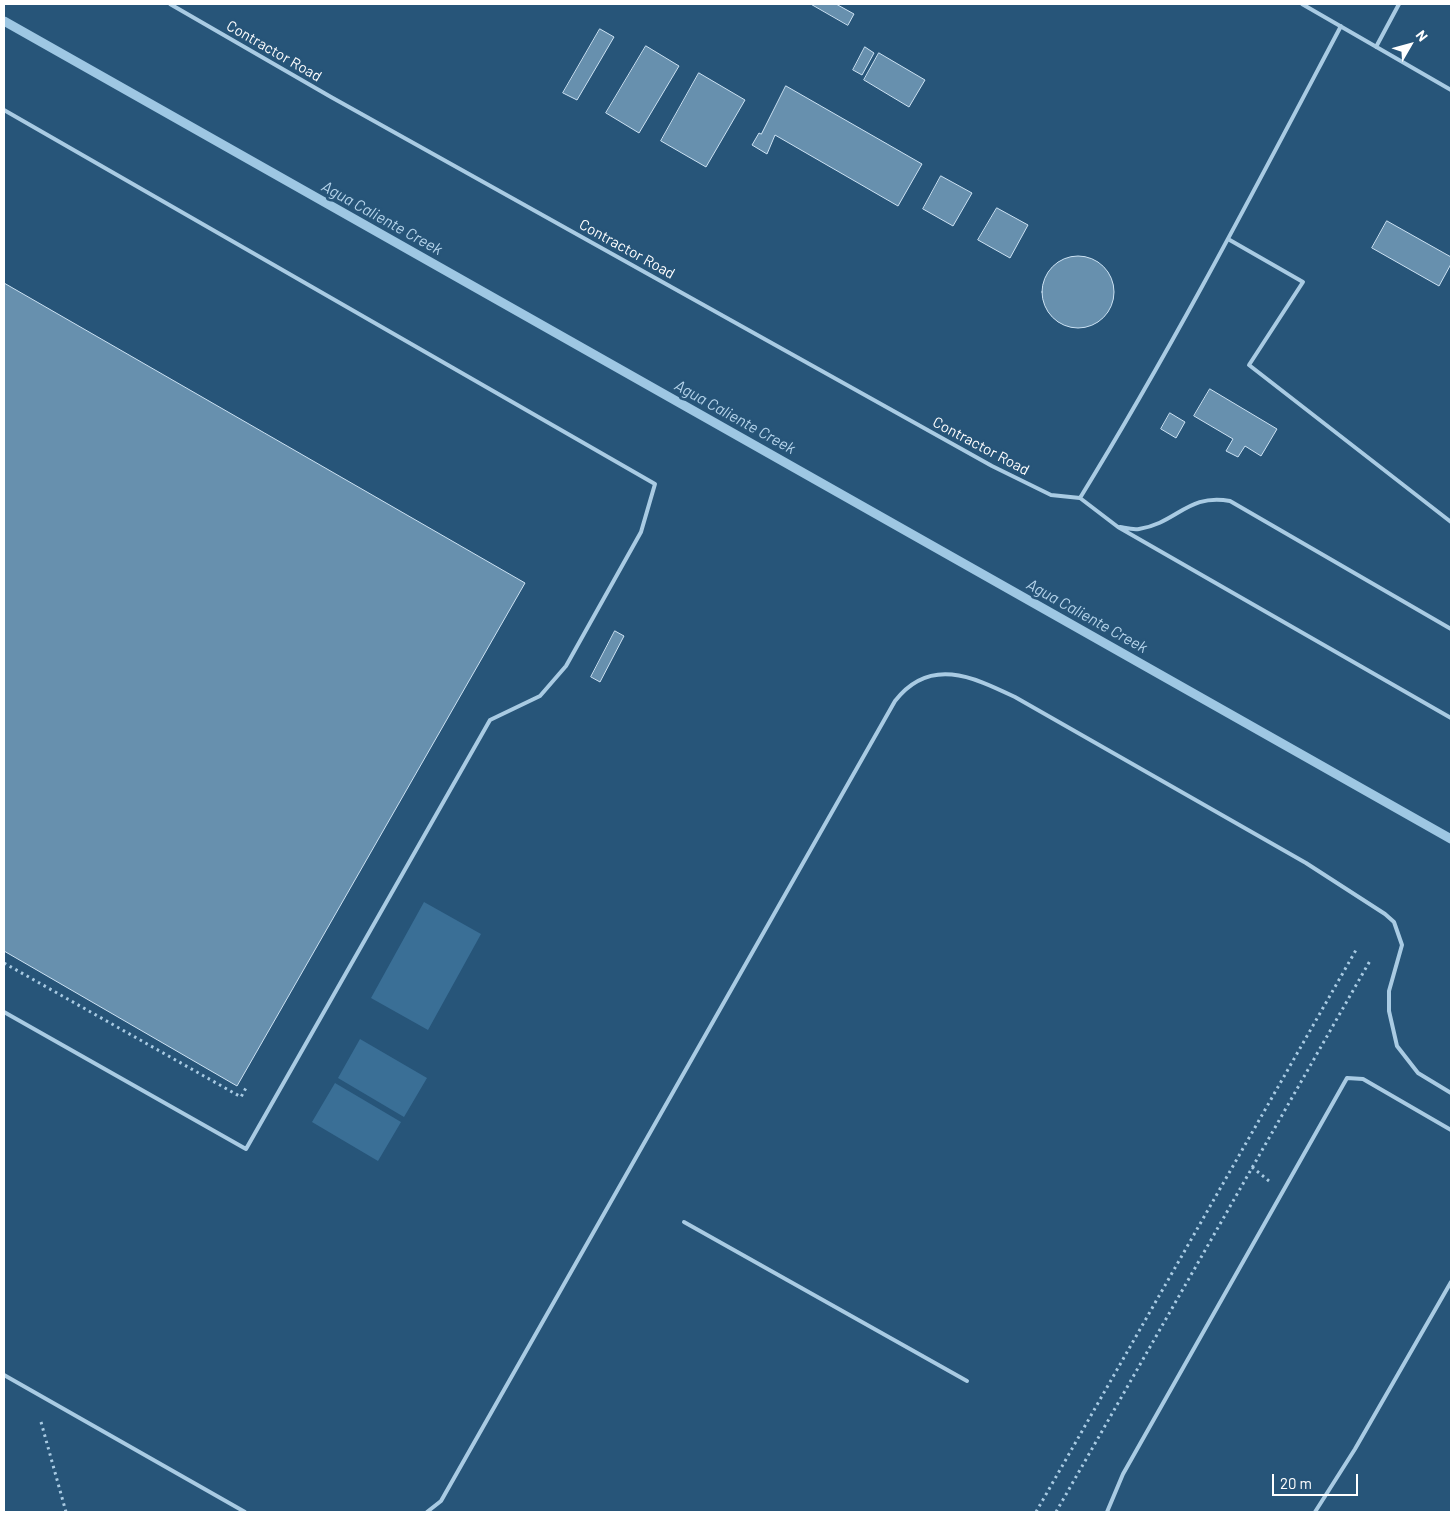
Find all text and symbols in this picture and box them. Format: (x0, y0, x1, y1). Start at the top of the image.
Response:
street label: Contractor Road (223, 17, 325, 85)
north arrow (1385, 20, 1435, 70)
text: N (1413, 27, 1432, 44)
water label: Agua Caliente Creek (318, 177, 446, 259)
street label: Contractor Road (576, 215, 678, 283)
water label: Agua Caliente Creek (671, 376, 799, 458)
street label: Contractor Road (930, 413, 1032, 479)
water label: Agua Caliente Creek (1023, 575, 1151, 657)
scale bar (1275, 1464, 1361, 1496)
text: 20 m (1280, 1474, 1312, 1492)

